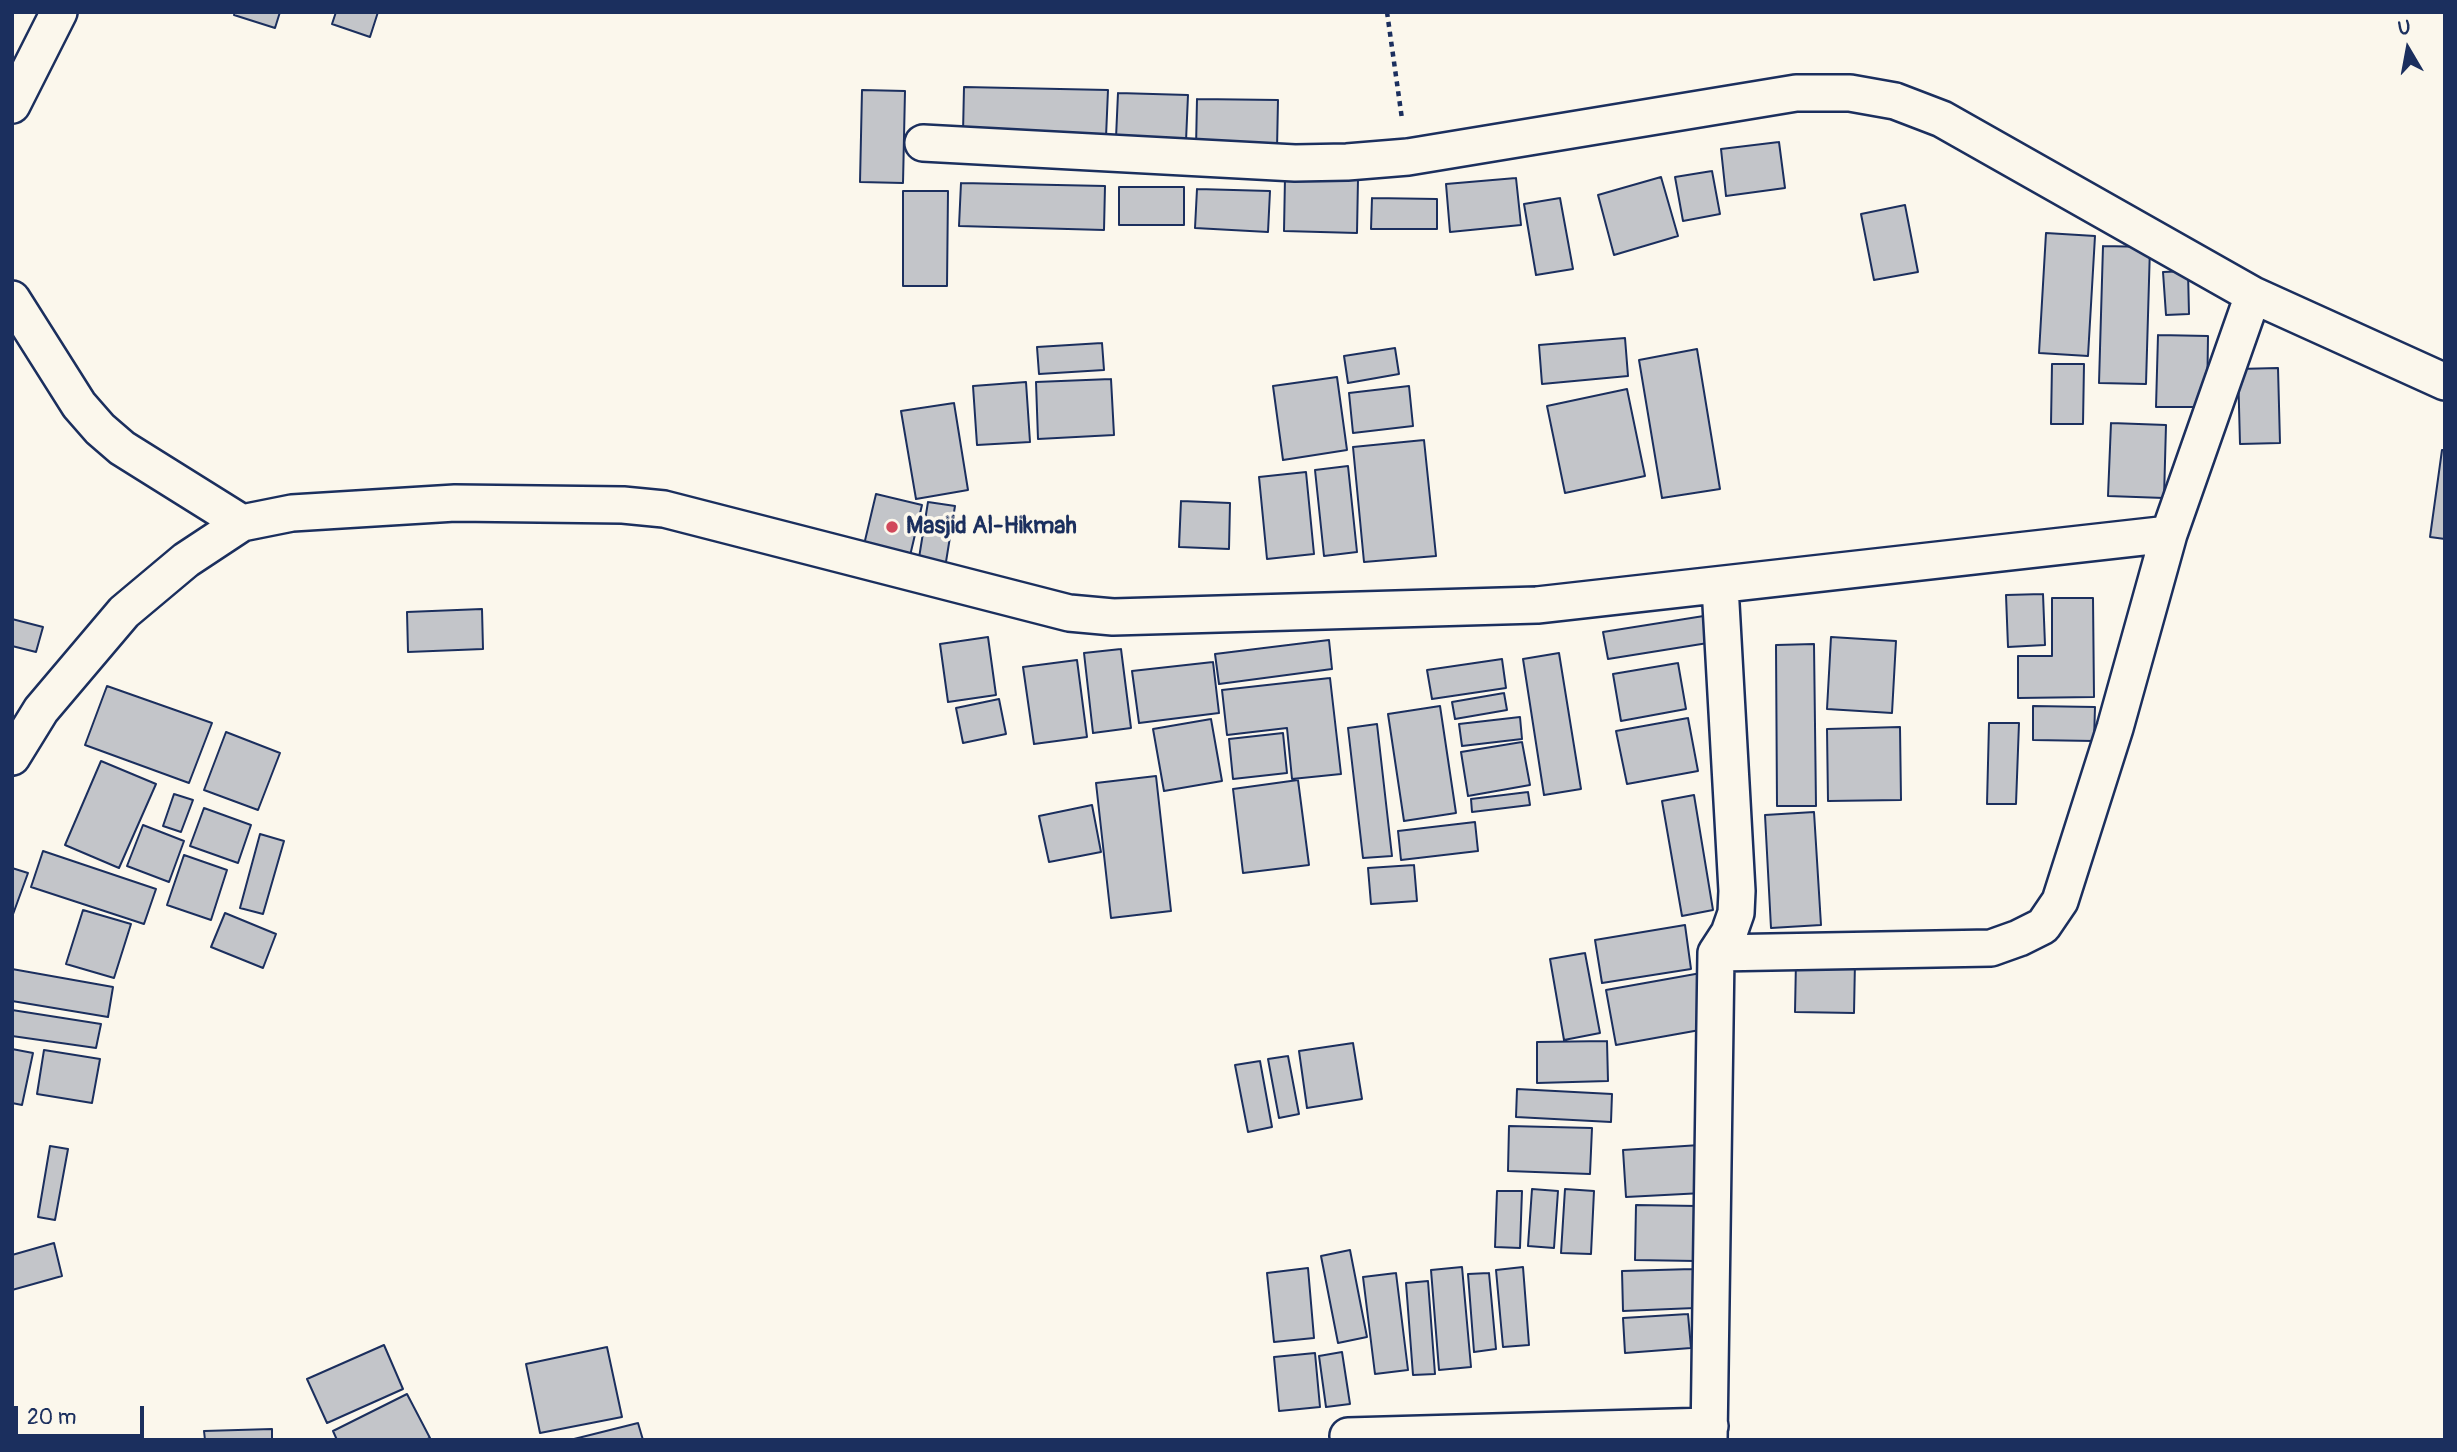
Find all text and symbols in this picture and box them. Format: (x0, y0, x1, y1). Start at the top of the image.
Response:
north arrow (2373, 14, 2443, 84)
text: U (2396, 15, 2413, 41)
place label: Masjid Al-Hikmah (906, 513, 1077, 541)
marker: Masjid Al-Hikmah (884, 519, 900, 535)
scale bar (18, 1392, 147, 1436)
text: 20 m (27, 1404, 76, 1431)

